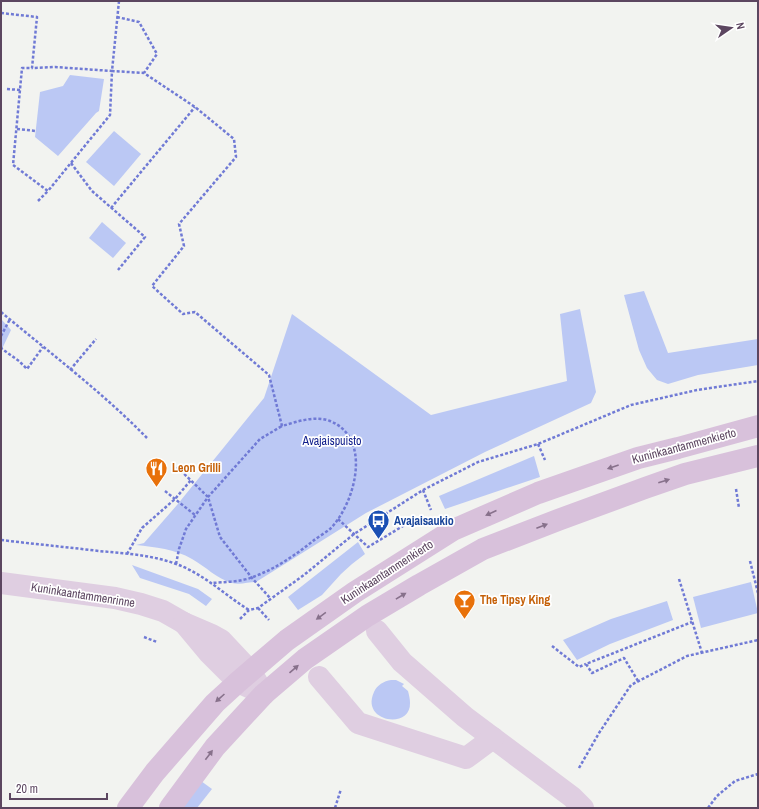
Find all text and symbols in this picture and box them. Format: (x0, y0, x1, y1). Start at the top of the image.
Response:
north arrow (711, 8, 751, 48)
text: N (733, 21, 748, 30)
street label: Kuninkaantammenkierto (630, 424, 738, 468)
park label: Avajaispuisto (302, 433, 361, 449)
restaurant icon: Leon Grilli (144, 455, 170, 488)
place label: Leon Grilli (172, 460, 221, 476)
one-way arrow (606, 464, 618, 470)
one-way arrow (659, 478, 671, 484)
bus stop icon: Avajaisaukio (365, 508, 391, 541)
one-way arrow (486, 510, 497, 516)
place label: Avajaisaukio (394, 513, 454, 529)
one-way arrow (537, 522, 549, 528)
street label: Kuninkaantammenkierto (338, 536, 436, 608)
street label: Kuninkaantammenrinne (30, 579, 136, 611)
bar icon: The Tipsy King (452, 587, 478, 620)
one-way arrow (395, 592, 407, 599)
place label: The Tipsy King (480, 592, 550, 608)
one-way arrow (315, 612, 326, 620)
one-way arrow (288, 664, 299, 673)
one-way arrow (215, 694, 225, 703)
one-way arrow (205, 750, 213, 761)
scale bar (10, 775, 107, 801)
text: 20 m (16, 781, 38, 797)

